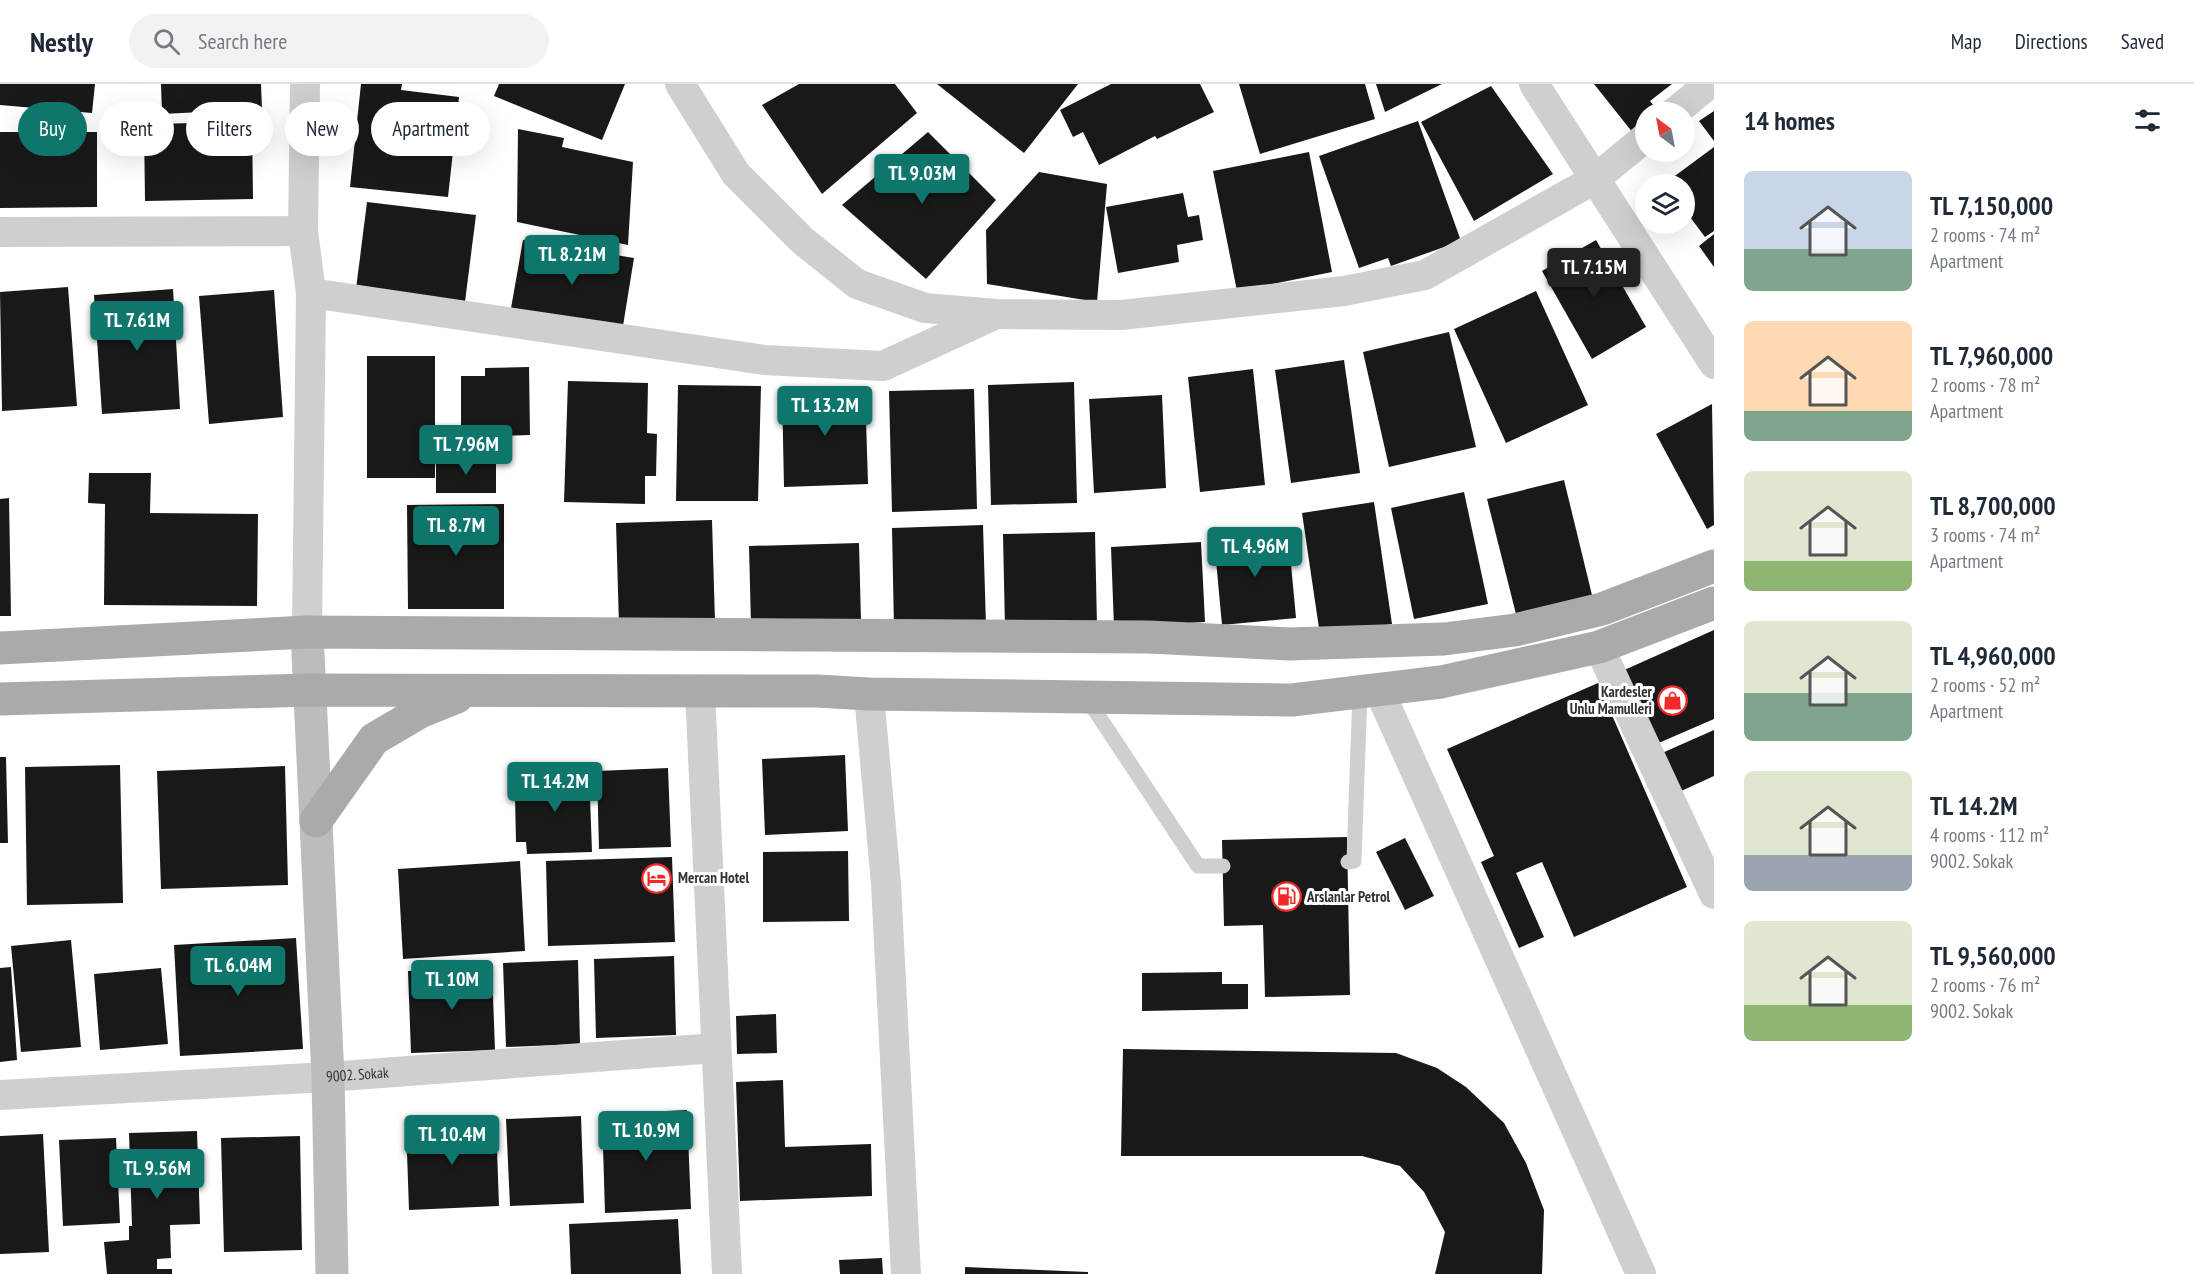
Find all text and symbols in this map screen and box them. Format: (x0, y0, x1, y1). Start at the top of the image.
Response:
search box (129, 14, 549, 68)
text: Nestly (30, 23, 93, 60)
icon: search (150, 25, 183, 58)
text: Search here (198, 27, 287, 55)
text: Map (1951, 28, 1982, 55)
text: Directions (2015, 28, 2088, 55)
text: Saved (2121, 28, 2164, 55)
chip: Buy (18, 102, 87, 156)
chip: Rent (99, 102, 174, 156)
chip: Filters (186, 102, 273, 156)
chip: New (285, 102, 359, 156)
chip: Apartment (371, 102, 490, 156)
north arrow (1635, 102, 1695, 162)
map controls (1635, 102, 1695, 234)
text: 14 homes (1744, 104, 1835, 137)
icon: filters (2131, 104, 2164, 137)
pin: TL 9.03M (860, 154, 984, 205)
text: TL 9.03M (888, 160, 956, 186)
button: layers (1635, 174, 1695, 234)
text: TL 7,150,000 (1930, 189, 2053, 222)
icon: home (1792, 195, 1864, 267)
text: 2 rooms · 74 m² (1930, 222, 2040, 248)
pin: TL 8.21M (510, 235, 634, 286)
text: TL 8.21M (538, 241, 606, 267)
pin: TL 7.15M (1532, 248, 1656, 299)
text: Apartment (1930, 248, 2003, 274)
text: TL 7.15M (1561, 254, 1627, 280)
pin: TL 7.61M (75, 301, 199, 352)
text: TL 7.61M (104, 307, 170, 333)
text: TL 7,960,000 (1930, 339, 2053, 372)
icon: home (1792, 345, 1864, 417)
text: 2 rooms · 78 m² (1930, 372, 2040, 398)
pin: TL 13.2M (763, 386, 887, 437)
text: TL 13.2M (791, 392, 859, 418)
text: Apartment (1930, 398, 2003, 424)
pin: TL 7.96M (404, 425, 528, 476)
text: TL 7.96M (433, 431, 499, 457)
text: TL 8,700,000 (1930, 489, 2056, 522)
icon: home (1792, 495, 1864, 567)
pin: TL 8.7M (401, 506, 511, 557)
text: TL 8.7M (427, 512, 485, 538)
text: 3 rooms · 74 m² (1930, 522, 2040, 548)
pin: TL 4.96M (1193, 527, 1317, 578)
text: TL 4.96M (1221, 533, 1289, 559)
text: Apartment (1930, 548, 2003, 574)
text: TL 4,960,000 (1930, 639, 2056, 672)
icon: home (1792, 645, 1864, 717)
text: 2 rooms · 52 m² (1930, 672, 2040, 698)
place label: Kardesler Unlu Mamulleri (1570, 682, 1653, 718)
shop icon: Kardesler Unlu Mamulleri (1657, 685, 1689, 717)
text: Apartment (1930, 698, 2003, 724)
pin: TL 14.2M (493, 762, 617, 813)
text: TL 14.2M (521, 768, 589, 794)
text: TL 14.2M (1930, 789, 2018, 822)
icon: home (1792, 795, 1864, 867)
text: 4 rooms · 112 m² (1930, 822, 2049, 848)
text: 9002. Sokak (1930, 848, 2013, 874)
hotel icon: Mercan Hotel (641, 862, 673, 894)
place label: Mercan Hotel (678, 868, 749, 887)
fuel station icon: Arslanlar Petrol (1270, 881, 1302, 913)
place label: Arslanlar Petrol (1306, 887, 1391, 906)
text: TL 9,560,000 (1930, 939, 2056, 972)
icon: home (1792, 945, 1864, 1017)
pin: TL 6.04M (176, 946, 300, 997)
text: TL 6.04M (204, 952, 272, 978)
pin: TL 10M (403, 960, 501, 1011)
text: TL 10M (425, 966, 479, 992)
text: 2 rooms · 76 m² (1930, 972, 2040, 998)
text: 9002. Sokak (1930, 998, 2013, 1024)
street label: 9002. Sokak (326, 1062, 389, 1086)
pin: TL 10.9M (584, 1111, 708, 1162)
pin: TL 10.4M (390, 1115, 514, 1166)
text: TL 10.9M (612, 1117, 680, 1143)
text: TL 10.4M (418, 1121, 486, 1147)
pin: TL 9.56M (95, 1149, 219, 1200)
text: TL 9.56M (123, 1155, 191, 1181)

